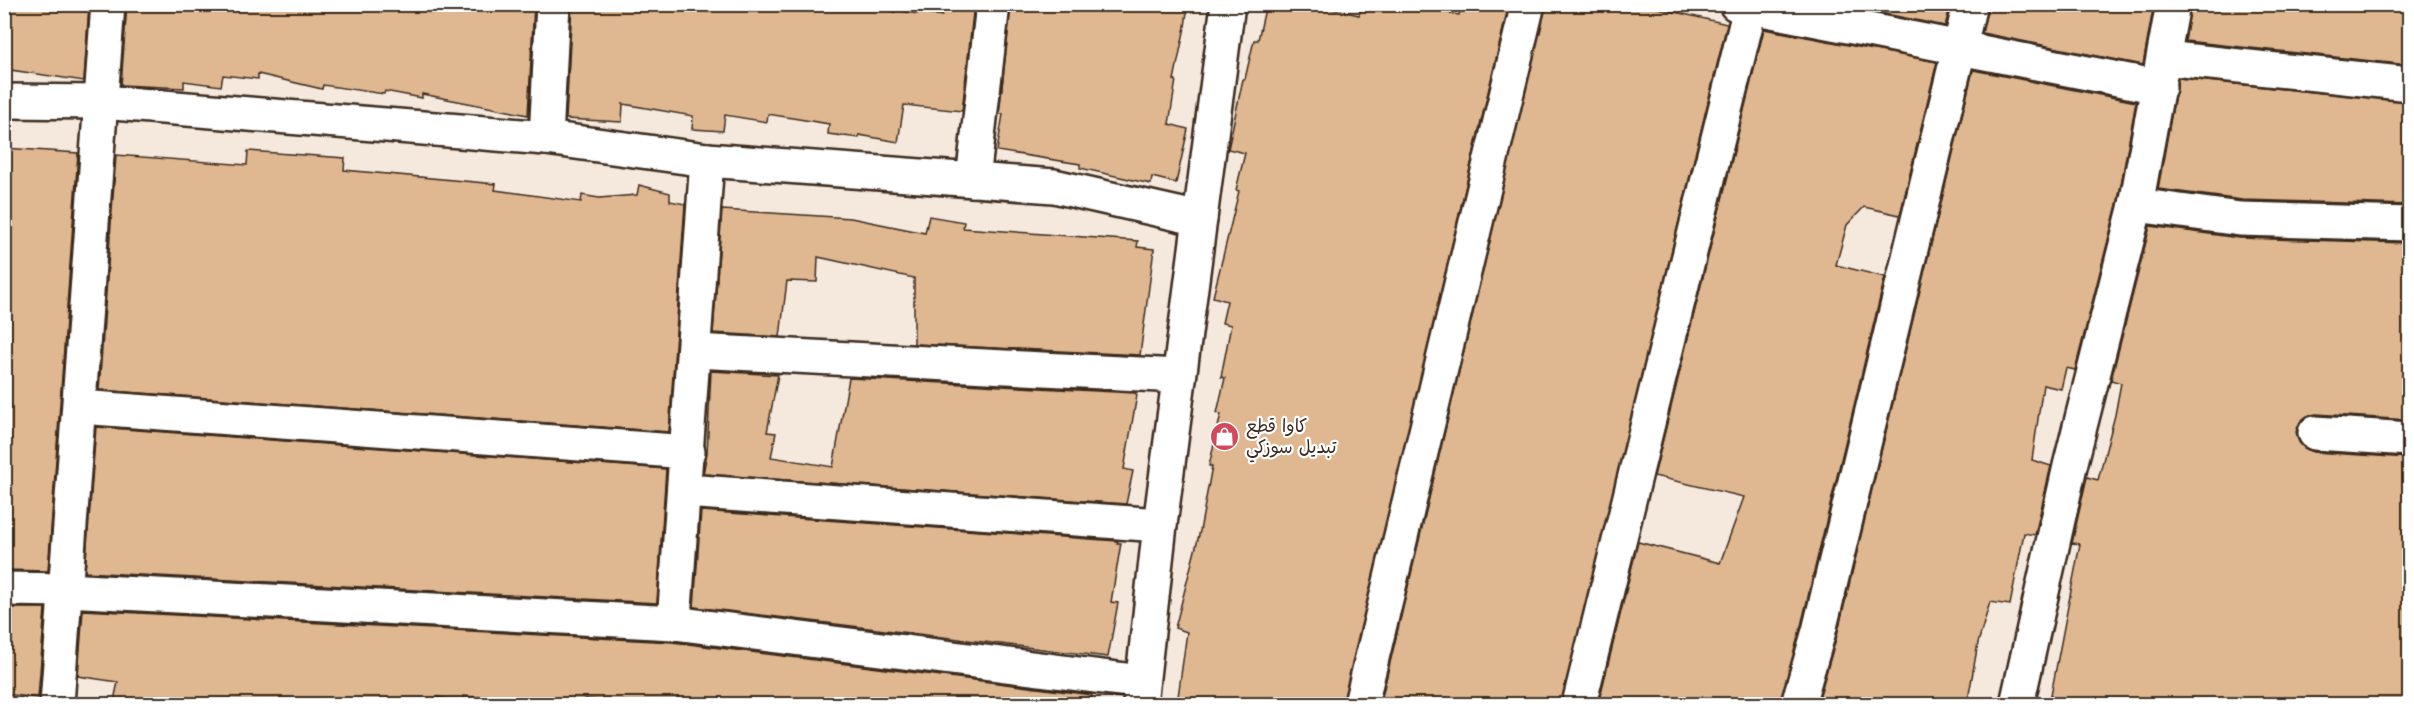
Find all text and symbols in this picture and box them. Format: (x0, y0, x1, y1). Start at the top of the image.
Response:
place label: كاوا قطع تبديل سوزكي (1246, 416, 1337, 463)
shop icon: كاوا قطع تبديل سوزكي (1209, 420, 1241, 452)

